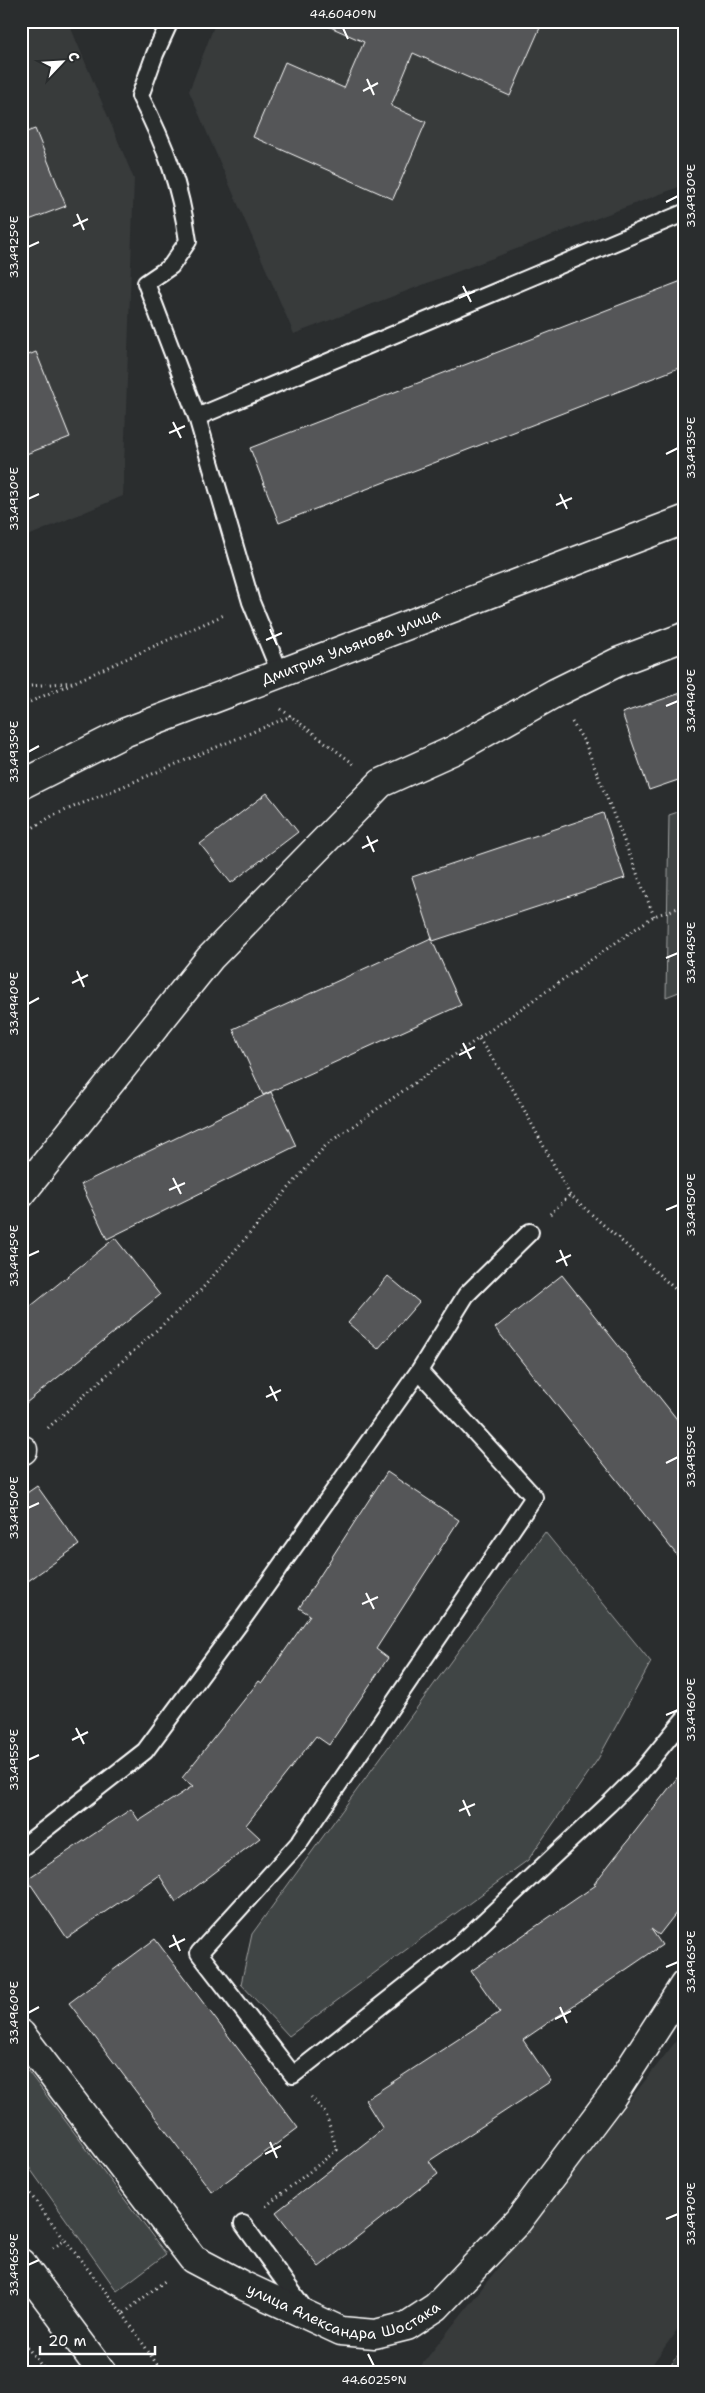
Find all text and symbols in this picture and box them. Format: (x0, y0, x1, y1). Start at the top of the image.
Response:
text: 44.6040°N (310, 6, 376, 22)
north arrow (38, 38, 88, 88)
text: С (64, 49, 84, 64)
text: 33.4930°E (683, 164, 699, 228)
text: 33.4925°E (6, 216, 22, 278)
text: 33.4935°E (683, 417, 699, 479)
text: 33.4930°E (6, 467, 22, 531)
street label: Дмитрия Ульянова улица (258, 603, 444, 690)
text: 33.4940°E (683, 669, 699, 733)
text: 33.4935°E (6, 721, 22, 783)
text: 33.4945°E (683, 922, 699, 984)
text: 33.4940°E (6, 972, 22, 1036)
text: 33.4950°E (683, 1173, 699, 1237)
text: 33.4945°E (6, 1225, 22, 1287)
text: 33.4955°E (683, 1426, 699, 1488)
text: 33.4950°E (6, 1476, 22, 1540)
text: 33.4960°E (683, 1678, 699, 1742)
text: 33.4955°E (6, 1729, 22, 1791)
text: 33.4965°E (683, 1931, 699, 1993)
text: 33.4960°E (6, 1981, 22, 2045)
text: 33.4970°E (683, 2182, 699, 2246)
text: 33.4965°E (6, 2234, 22, 2296)
street label: улица Александра Шостака (238, 2276, 446, 2308)
text: улица Александра Шостака (244, 2279, 445, 2344)
scale bar (40, 2323, 155, 2355)
text: 20 m (48, 2331, 87, 2351)
text: 44.6025°N (341, 2372, 407, 2388)

